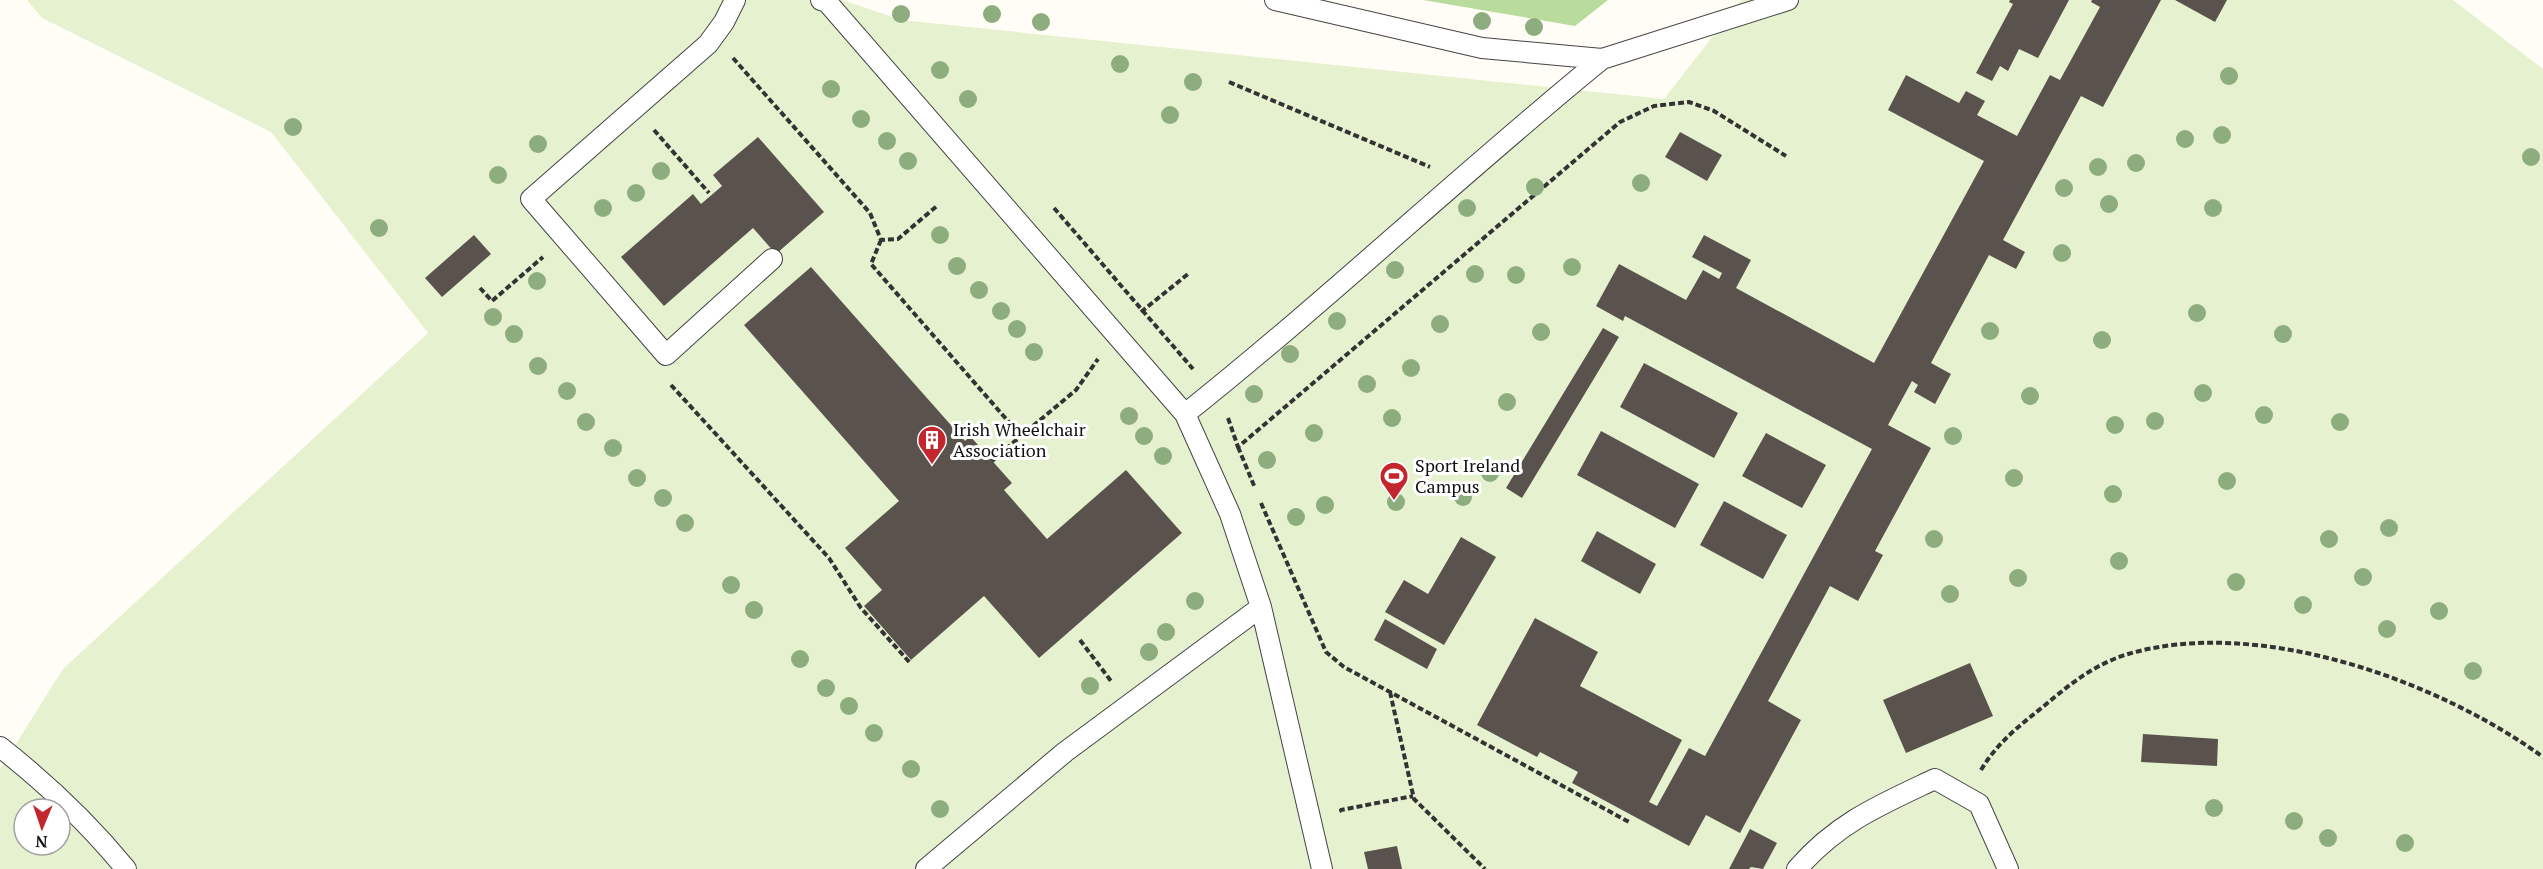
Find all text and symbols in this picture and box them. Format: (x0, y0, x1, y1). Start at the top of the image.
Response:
place label: Irish Wheelchair Association (953, 417, 1086, 462)
building icon: Irish Wheelchair Association (916, 424, 948, 466)
place label: Sport Ireland Campus (1415, 453, 1520, 498)
sports icon: Sport Ireland Campus (1378, 460, 1410, 502)
north arrow (12, 797, 72, 857)
text: N (35, 831, 48, 853)

